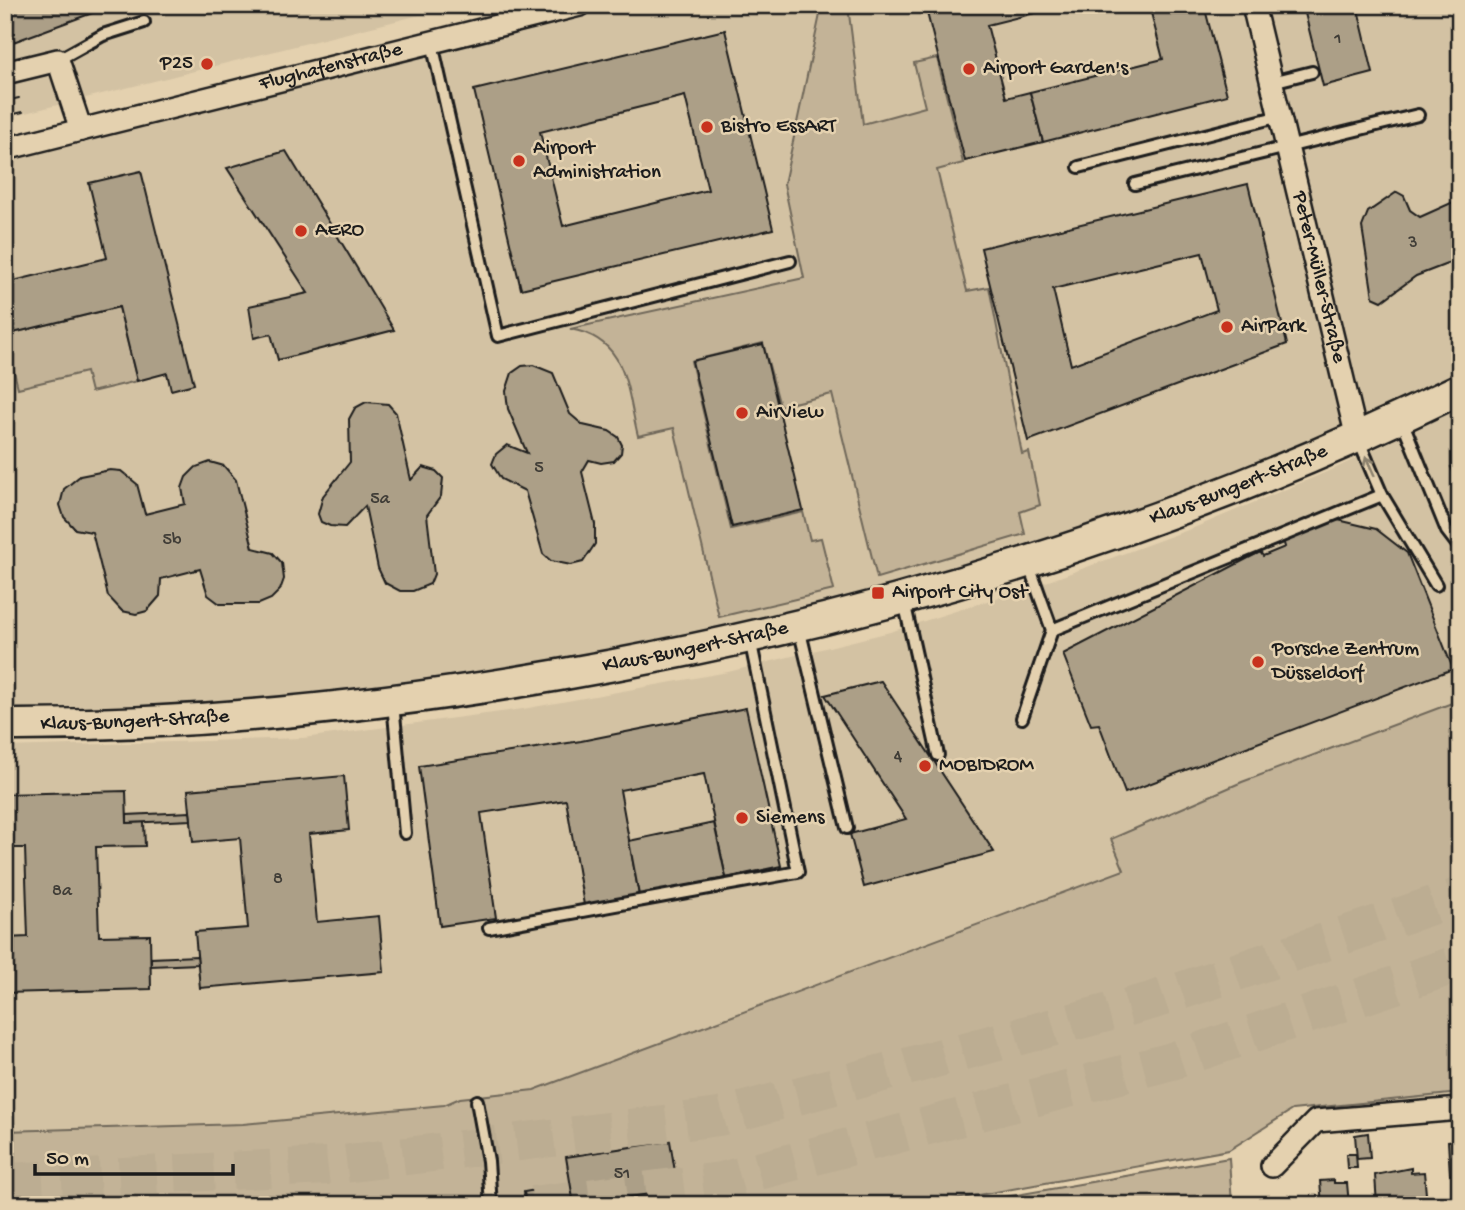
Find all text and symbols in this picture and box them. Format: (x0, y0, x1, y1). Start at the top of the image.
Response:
house number: 1 (1333, 29, 1342, 50)
street label: Flughafenstraße (256, 37, 406, 98)
place label: P25 (159, 52, 193, 77)
marker: P25 (199, 56, 215, 72)
place label: Airport Garden's (983, 57, 1129, 82)
marker: Airport Garden's (961, 61, 977, 77)
place label: Bistro EssART (720, 115, 837, 140)
marker: Bistro EssART (699, 119, 715, 135)
place label: Airport Administration (533, 137, 661, 186)
marker: Airport Administration (511, 153, 527, 169)
street label: Peter-Müller-Straße (1286, 188, 1351, 367)
place label: AERO (315, 219, 364, 244)
marker: AERO (293, 223, 309, 239)
house number: 3 (1407, 233, 1418, 254)
place label: AirPark (1241, 315, 1308, 340)
marker: AirPark (1219, 319, 1235, 335)
place label: AirView (756, 401, 824, 426)
marker: AirView (734, 405, 750, 421)
street label: Klaus-Bungert-Straße (1146, 439, 1333, 532)
one-way arrow (1363, 456, 1376, 478)
house number: 5 (534, 458, 544, 479)
house number: 5a (370, 489, 391, 510)
house number: 5b (163, 530, 182, 551)
place label: Airport City Ost (892, 581, 1030, 606)
marker: Airport City Ost (870, 585, 886, 601)
street label: Klaus-Bungert-Straße (600, 616, 792, 679)
place label: Porsche Zentrum Düsseldorf (1270, 638, 1419, 687)
marker: Porsche Zentrum Düsseldorf (1250, 654, 1266, 670)
street label: Klaus-Bungert-Straße (40, 704, 231, 737)
house number: 4 (894, 747, 903, 768)
place label: MOBIDROM (939, 754, 1034, 779)
marker: MOBIDROM (917, 758, 933, 774)
place label: Siemens (756, 806, 826, 831)
marker: Siemens (734, 810, 750, 826)
house number: 8 (273, 869, 283, 890)
house number: 8a (52, 881, 73, 902)
scale bar (35, 1133, 233, 1177)
text: 50 m (46, 1148, 89, 1173)
house number: 51 (614, 1164, 630, 1185)

